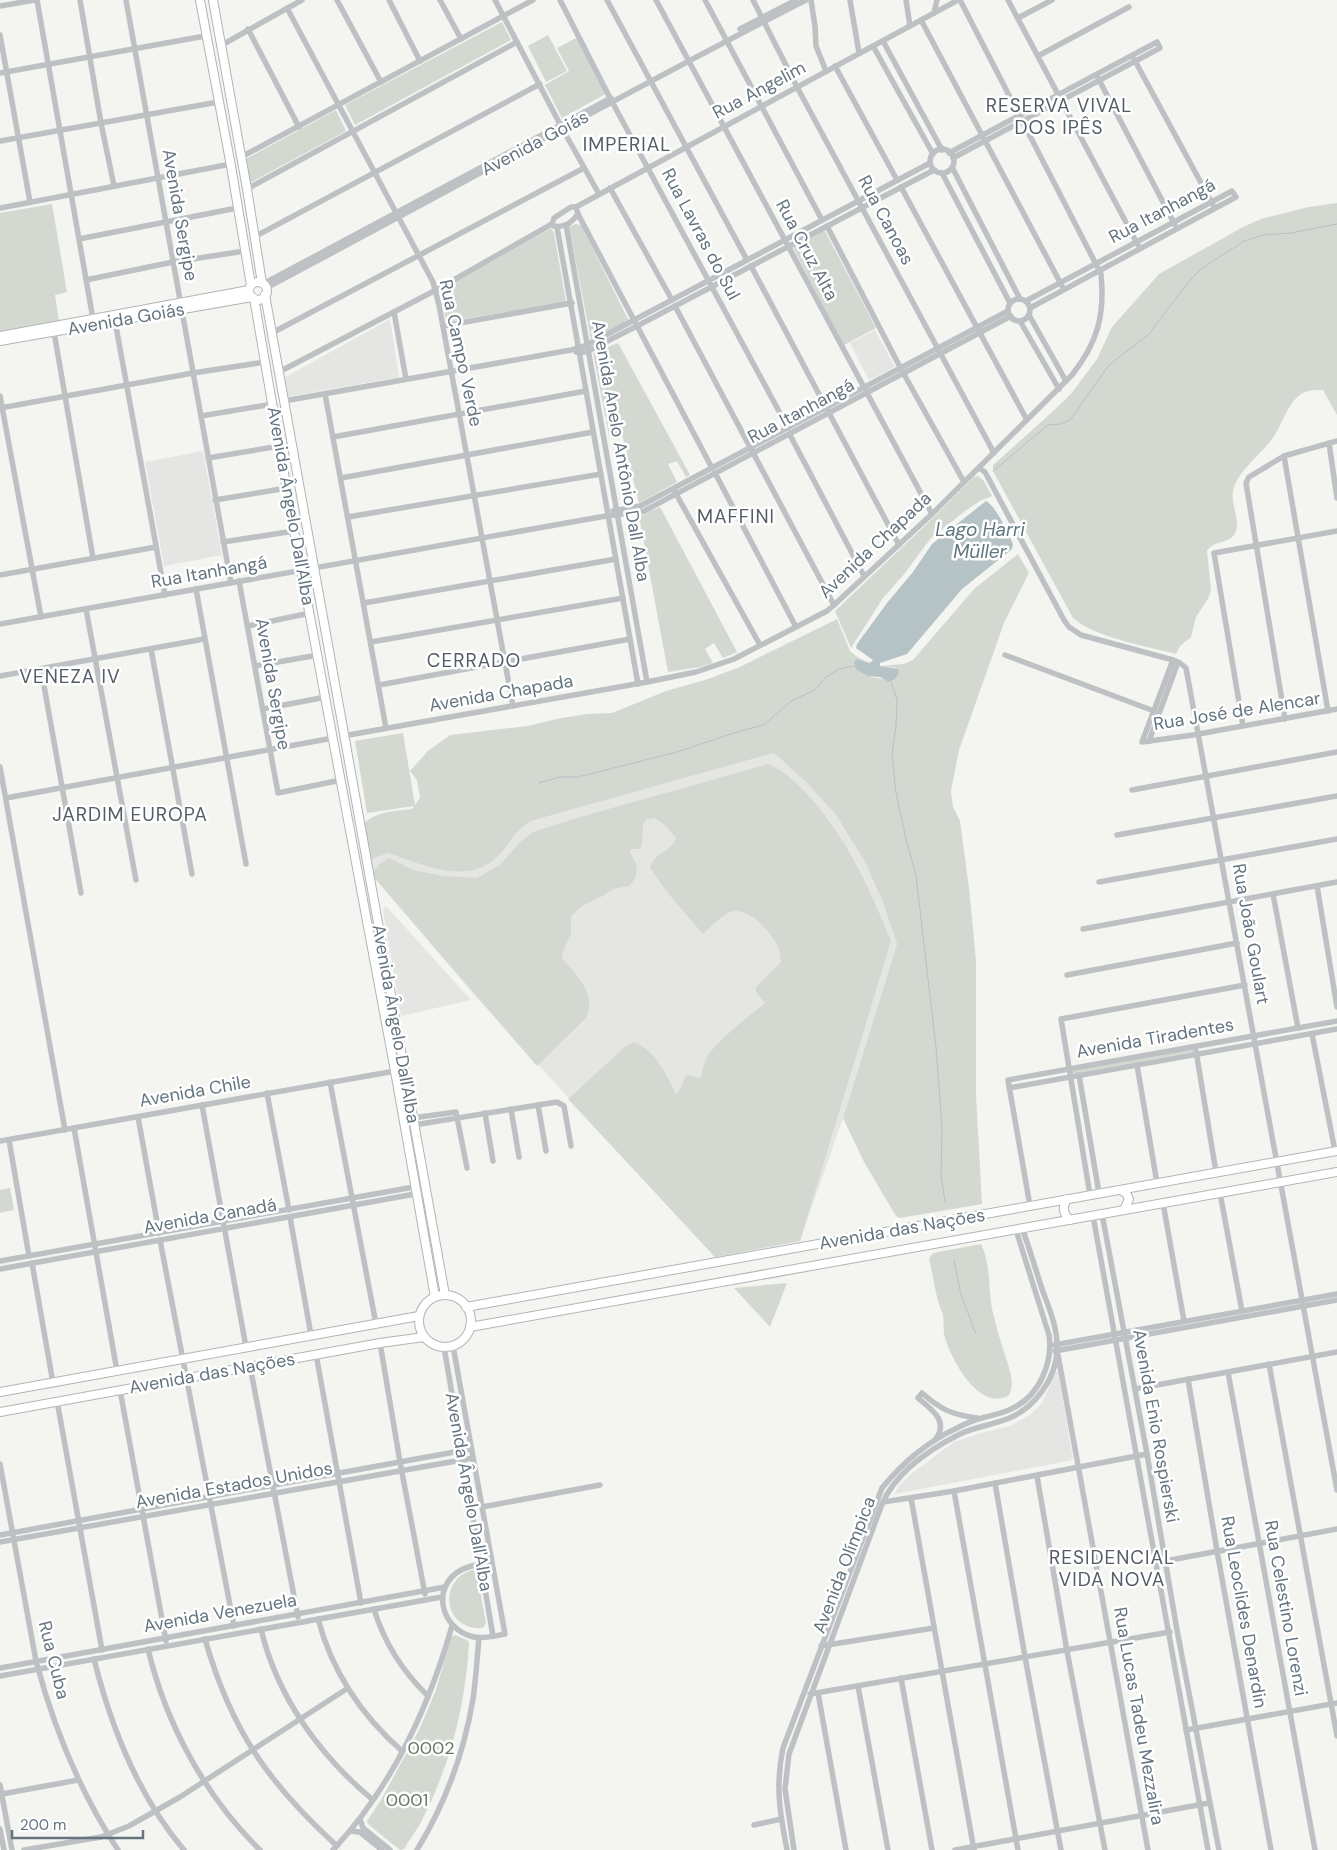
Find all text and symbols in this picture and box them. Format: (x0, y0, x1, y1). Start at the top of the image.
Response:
street label: Rua Angelim (708, 55, 810, 125)
district label: RESERVA VIVAL DOS IPÊS (986, 93, 1132, 140)
street label: Avenida Goiás (477, 105, 593, 181)
district label: IMPERIAL (583, 132, 671, 157)
street label: Avenida Sergipe (157, 147, 203, 283)
street label: Rua Lavras do Sul (656, 164, 746, 304)
street label: Rua Canoas (852, 171, 920, 269)
street label: Rua Itanhangá (1105, 173, 1219, 249)
street label: Rua Cruz Alta (770, 195, 844, 305)
street label: Rua Campo Verde (434, 277, 488, 429)
street label: Avenida Goiás (66, 297, 186, 341)
street label: Avenida Anelo Antônio Dall Alba (586, 319, 656, 583)
street label: Rua Itanhangá (744, 373, 858, 449)
street label: Avenida Ângelo Dall'Alba (262, 405, 320, 607)
street label: Avenida Chapada (813, 486, 937, 604)
district label: MAFFINI (697, 504, 775, 529)
water label: Lago Harri Müller (935, 517, 1025, 564)
street label: Rua Itanhangá (149, 550, 269, 594)
street label: Avenida Sergipe (250, 616, 296, 752)
district label: CERRADO (427, 648, 521, 673)
district label: VENEZA IV (19, 664, 121, 689)
street label: Avenida Chapada (427, 669, 575, 717)
street label: Rua José de Alencar (1152, 686, 1323, 736)
district label: JARDIM EUROPA (52, 802, 208, 827)
street label: Rua João Goulart (1227, 862, 1275, 1006)
street label: Avenida Ângelo Dall'Alba (367, 923, 425, 1125)
street label: Avenida Tiradentes (1074, 1012, 1236, 1064)
street label: Avenida Chile (137, 1069, 253, 1113)
street label: Avenida Canadá (142, 1192, 278, 1240)
street label: Avenida das Nações (817, 1203, 987, 1255)
street label: Avenida Enio Rospierski (1127, 1327, 1185, 1525)
street label: Avenida das Nações (127, 1347, 297, 1399)
street label: Avenida Ângelo Dall'Alba (440, 1391, 498, 1593)
street label: Avenida Estados Unidos (134, 1456, 334, 1514)
street label: Avenida Olímpica (807, 1493, 881, 1637)
street label: Rua Leoclides Denardin (1215, 1514, 1273, 1710)
street label: Rua Celestino Lorenzi (1259, 1518, 1313, 1698)
district label: RESIDENCIAL VIDA NOVA (1049, 1545, 1175, 1592)
street label: Avenida Venezuela (142, 1588, 298, 1638)
street label: Rua Lucas Tadeu Mezzalira (1108, 1605, 1170, 1827)
street label: Rua Cuba (33, 1618, 75, 1702)
park label: 0002 (407, 1736, 455, 1760)
park label: 0001 (386, 1788, 428, 1812)
scale bar (12, 1808, 144, 1840)
text: 200 m (20, 1815, 66, 1835)

